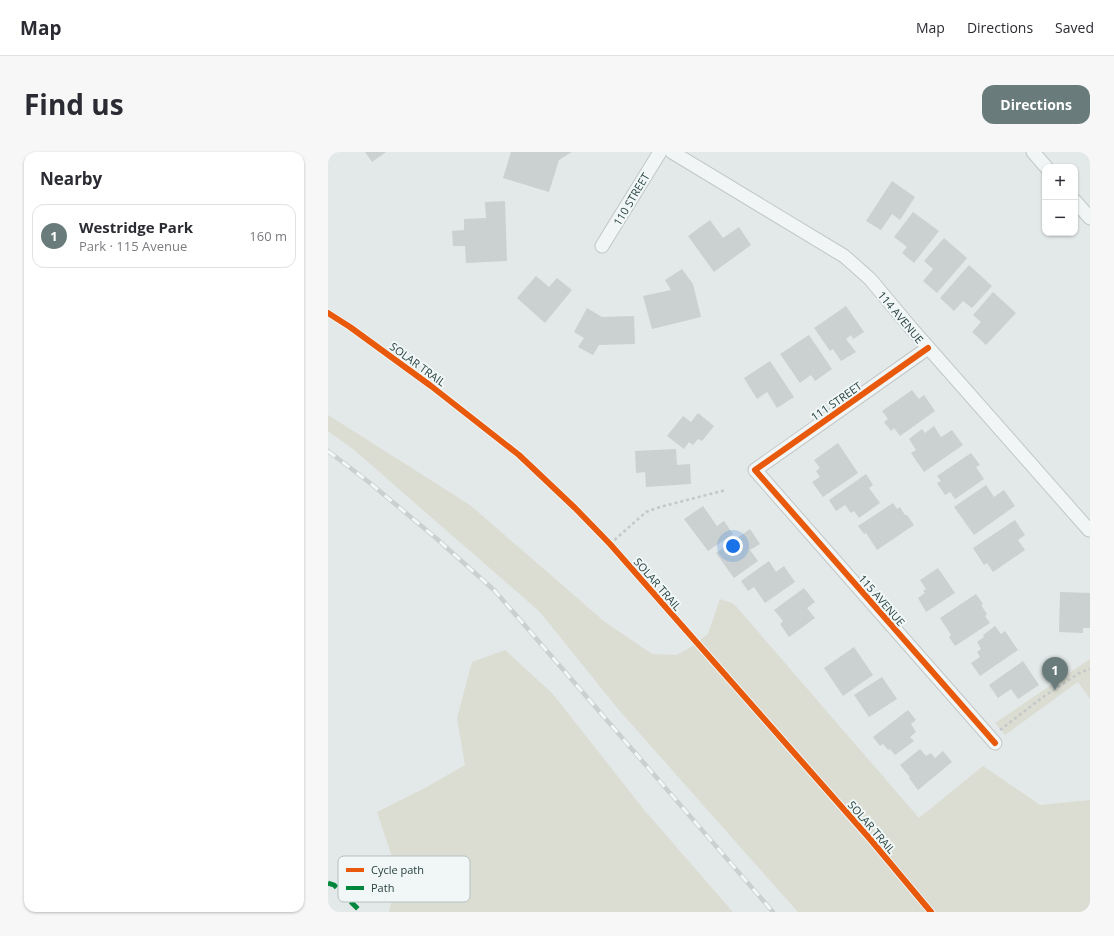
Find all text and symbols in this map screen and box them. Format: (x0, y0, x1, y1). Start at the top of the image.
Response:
text: Map (20, 15, 61, 41)
text: Map (916, 18, 945, 37)
text: Directions (967, 18, 1033, 37)
text: Saved (1055, 18, 1094, 37)
text: Find us (24, 85, 124, 123)
button: Directions (982, 85, 1090, 124)
map controls (1042, 164, 1078, 236)
button: + (1042, 164, 1078, 200)
text: Nearby (40, 167, 102, 190)
street label: 110 STREET (609, 170, 653, 228)
button: − (1042, 200, 1078, 236)
text: Westridge Park (79, 217, 193, 237)
text: 1 (50, 227, 58, 245)
text: 160 m (249, 227, 287, 245)
text: Park · 115 Avenue (79, 237, 187, 255)
street label: 114 AVENUE (875, 288, 927, 346)
street label: SOLAR TRAIL (387, 339, 449, 389)
street label: 111 STREET (808, 378, 864, 424)
your location (723, 536, 743, 556)
street label: SOLAR TRAIL (631, 554, 685, 614)
street label: 115 AVENUE (855, 571, 909, 629)
pin: 1 (1042, 657, 1068, 690)
street label: SOLAR TRAIL (845, 797, 899, 857)
legend (338, 856, 470, 902)
text: Cycle path (371, 862, 424, 877)
text: Path (371, 880, 394, 895)

